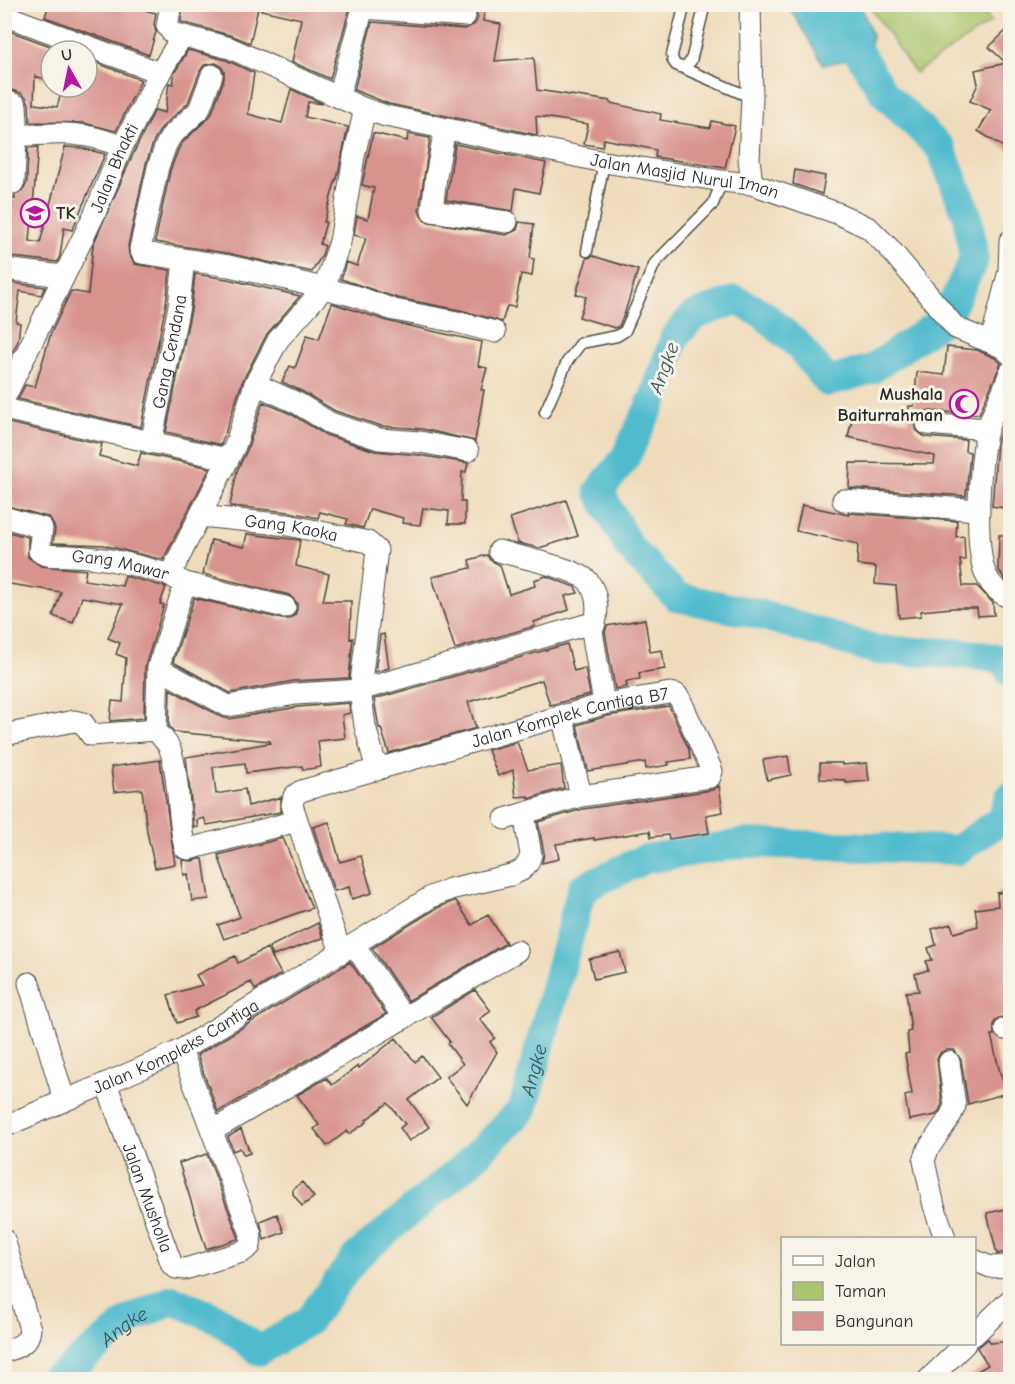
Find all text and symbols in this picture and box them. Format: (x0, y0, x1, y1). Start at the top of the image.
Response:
north arrow (39, 39, 99, 99)
text: U (60, 45, 74, 65)
street label: Jalan Bhakti (86, 120, 143, 216)
street label: Jalan Masjid Nurul Iman (589, 149, 782, 203)
school or university icon: TK (19, 197, 51, 229)
place label: TK (56, 203, 76, 224)
street label: Gang Cendana (148, 294, 191, 411)
water label: Angke (644, 339, 684, 398)
place label: Mushala Baiturrahman (837, 384, 943, 426)
mosque icon: Mushala Baiturrahman (948, 388, 980, 420)
street label: Gang Kaoka (244, 510, 340, 546)
street label: Gang Mawar (71, 545, 172, 585)
street label: Jalan Komplek Cantiga B7 (469, 683, 671, 752)
street label: Jalan Kompleks Cantiga (90, 994, 263, 1098)
water label: Angke (515, 1042, 551, 1100)
street label: Jalan Musholla (118, 1140, 177, 1255)
legend (781, 1237, 976, 1345)
text: Jalan (835, 1251, 876, 1272)
text: Taman (835, 1281, 886, 1302)
water label: Angke (95, 1302, 151, 1352)
text: Bangunan (835, 1311, 913, 1332)

